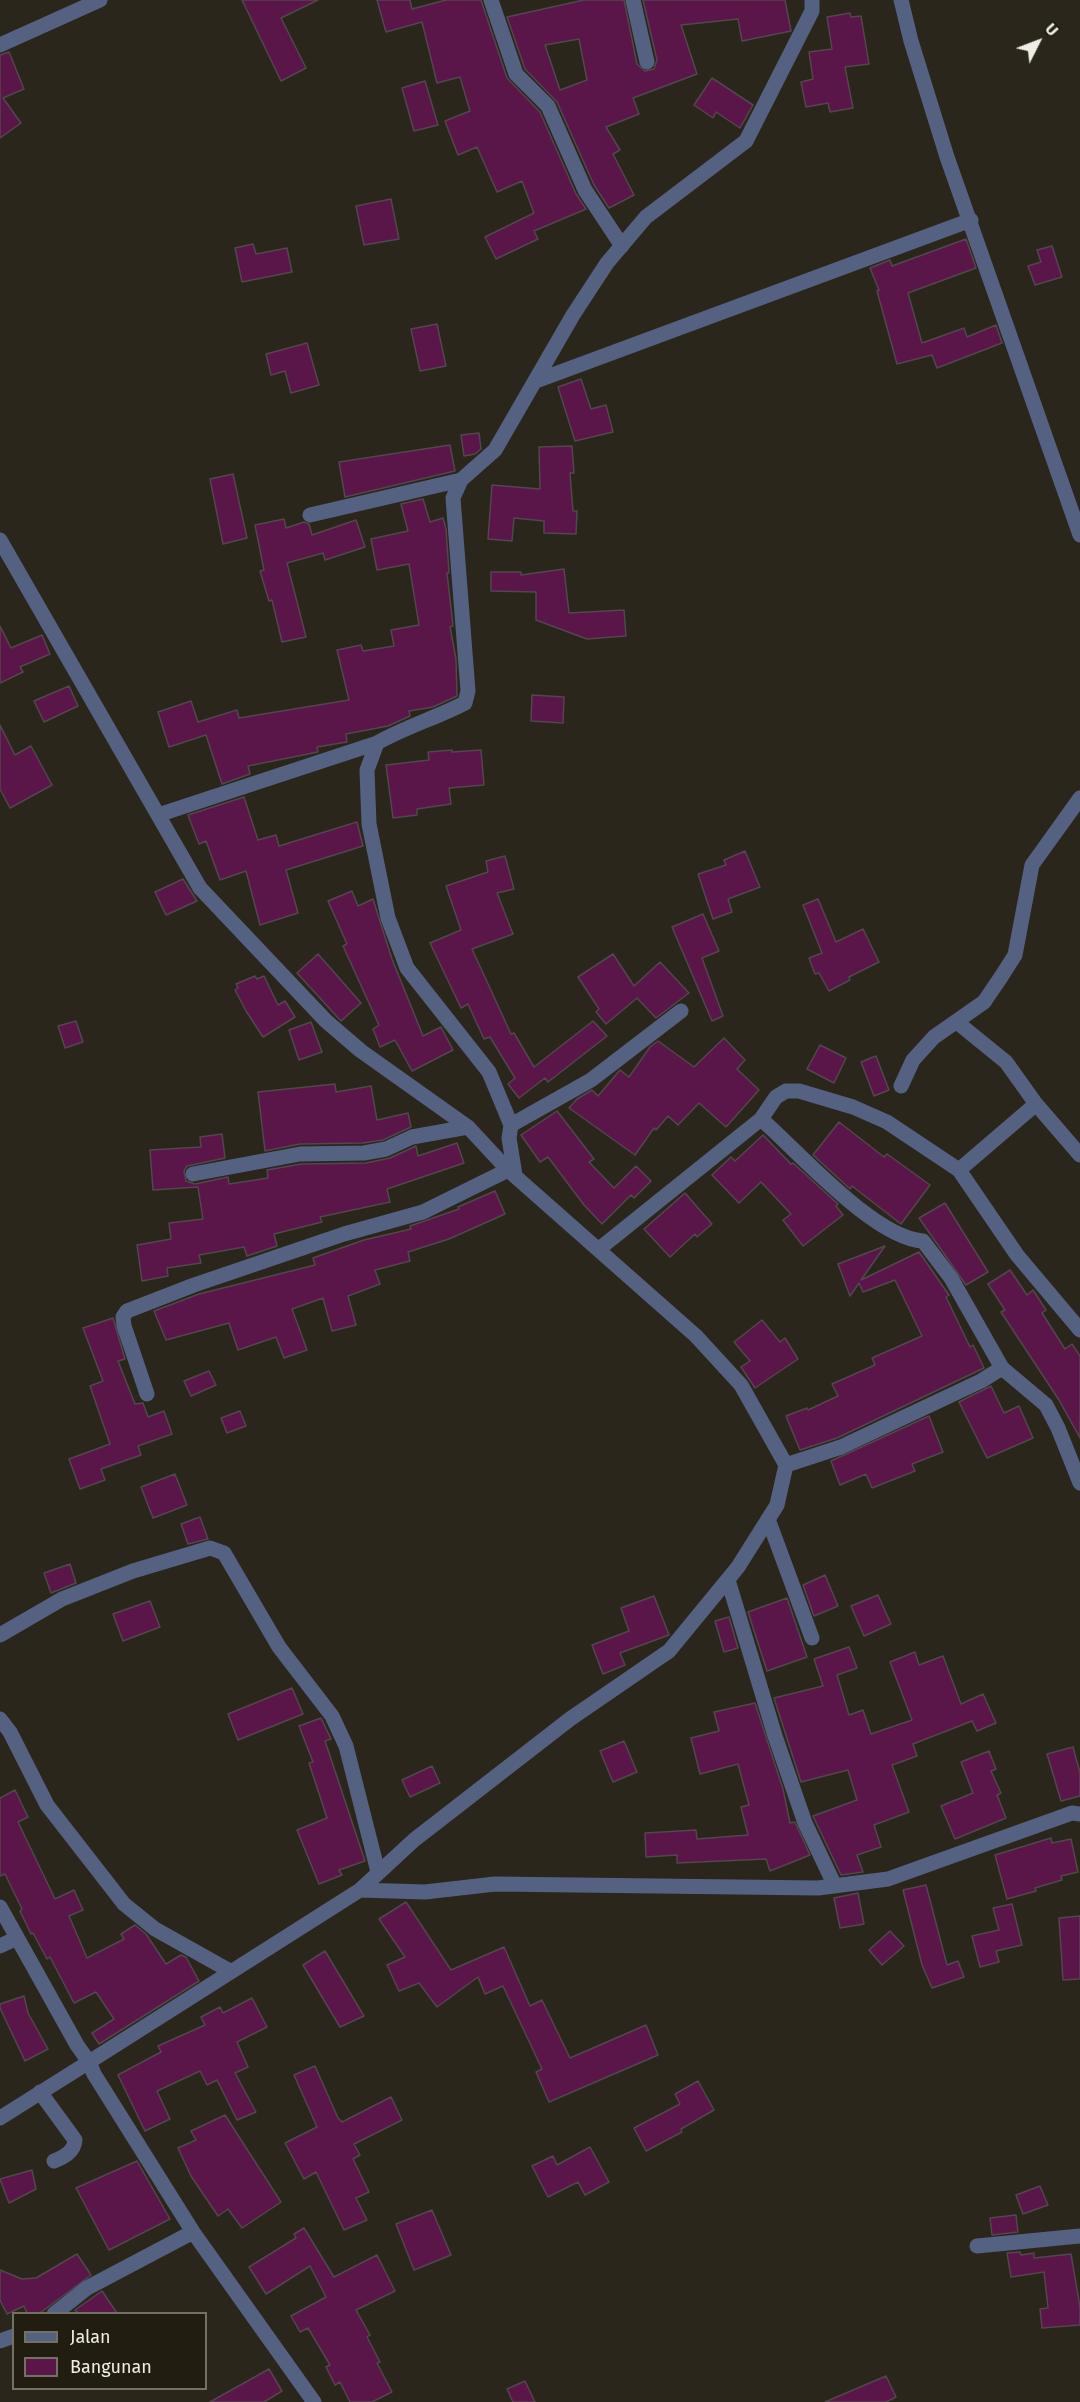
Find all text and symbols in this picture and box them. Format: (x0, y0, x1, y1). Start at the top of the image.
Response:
north arrow (1008, 12, 1068, 72)
text: U (1041, 19, 1062, 40)
legend (12, 2312, 207, 2390)
text: Jalan (70, 2326, 111, 2348)
text: Bangunan (70, 2356, 152, 2378)

